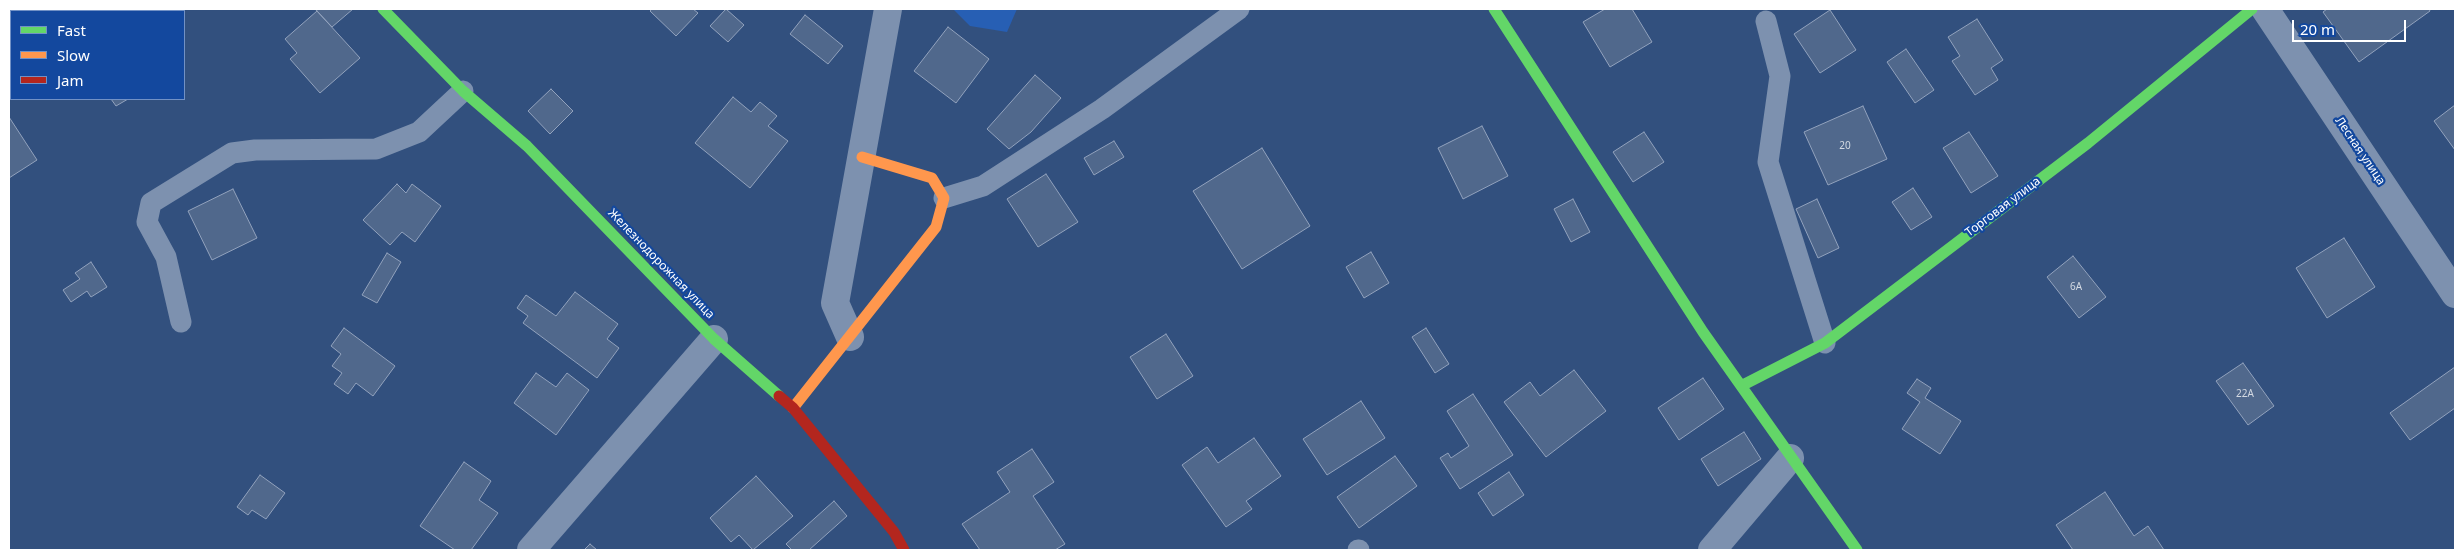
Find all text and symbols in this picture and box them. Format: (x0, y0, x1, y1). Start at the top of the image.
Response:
legend (10, 10, 185, 100)
scale bar (2294, 10, 2408, 42)
text: 20 m (2300, 19, 2335, 39)
text: Fast (57, 20, 86, 40)
text: Slow (57, 45, 90, 65)
text: Jam (57, 70, 84, 90)
street label: Лесная улица (2332, 114, 2388, 188)
house number: 20 (1839, 140, 1851, 152)
street label: Торговая улица (1963, 174, 2043, 240)
street label: Железнодорожная улица (605, 206, 717, 322)
house number: 6А (2070, 281, 2082, 293)
house number: 22А (2236, 388, 2254, 400)

